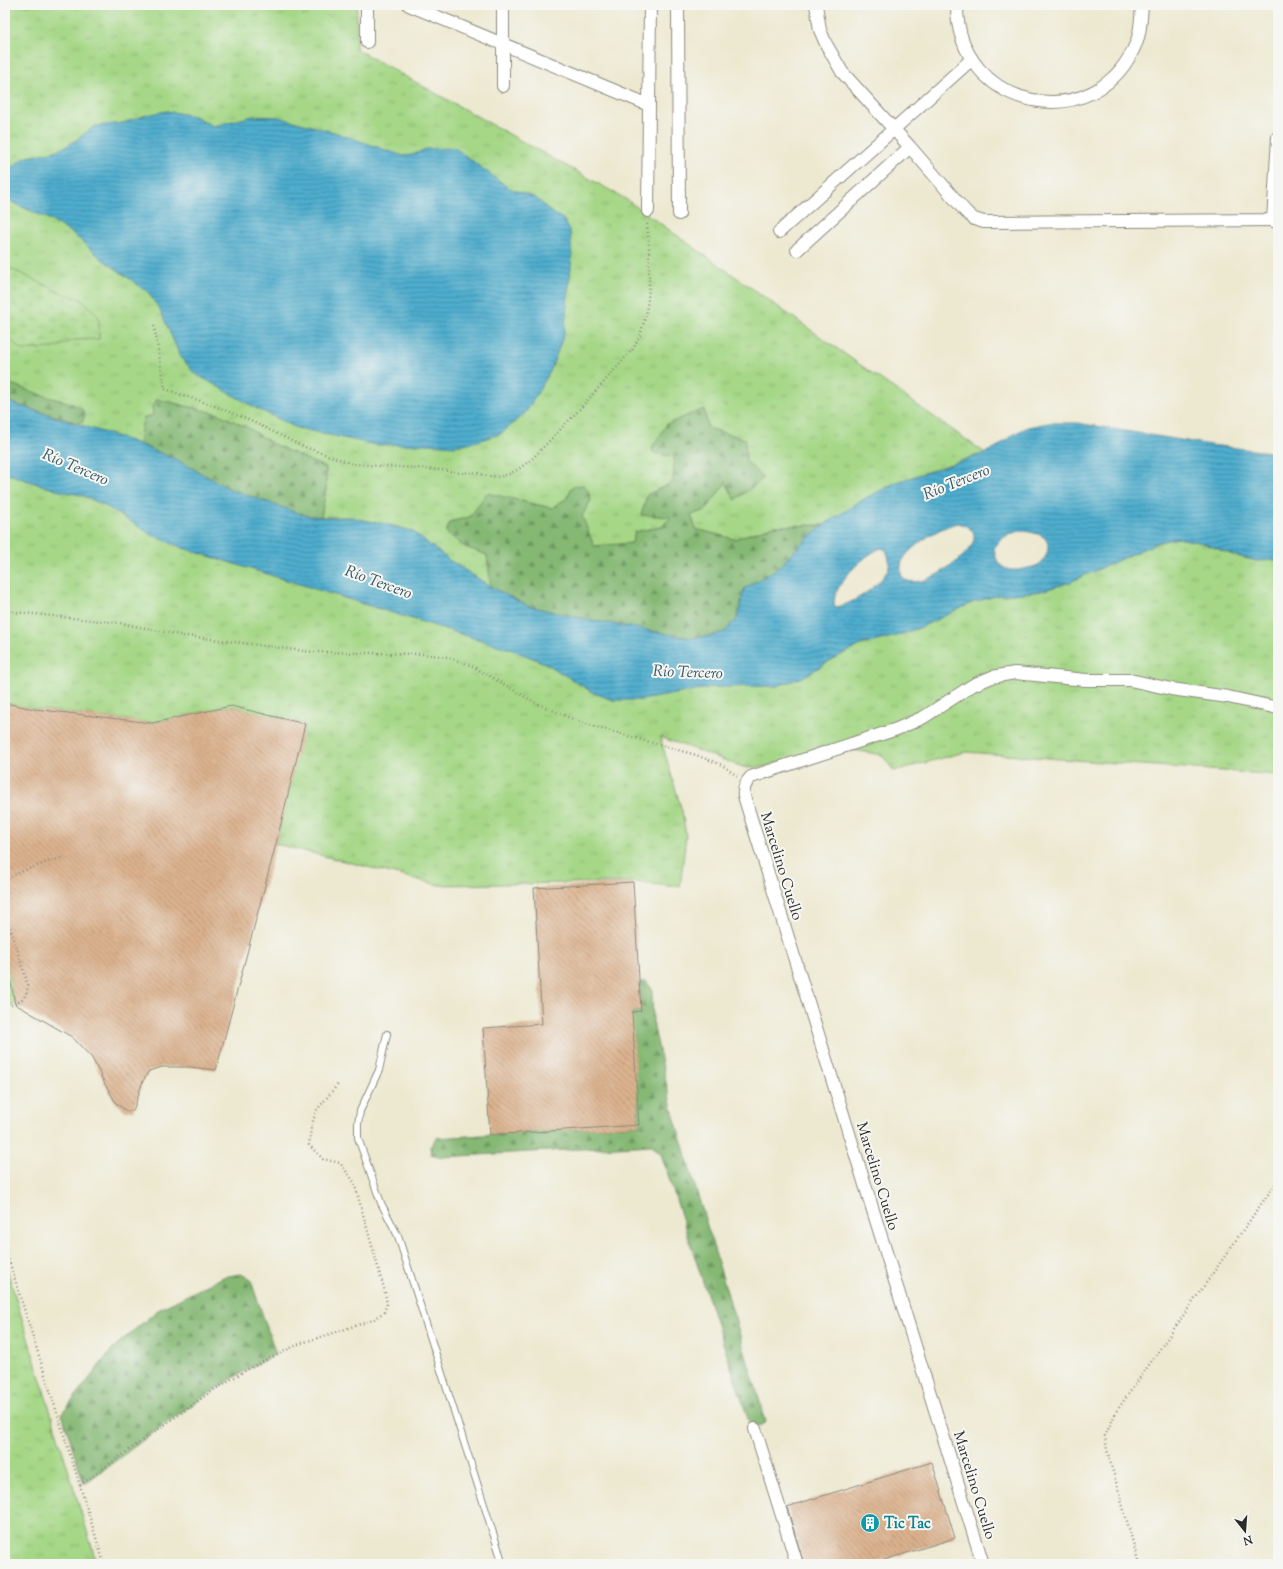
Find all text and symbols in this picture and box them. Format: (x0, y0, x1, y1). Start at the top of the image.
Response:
water label: Río Tercero (38, 444, 112, 493)
water label: Río Tercero (920, 460, 994, 507)
water label: Río Tercero (341, 561, 415, 606)
water label: Río Tercero (653, 661, 723, 686)
street label: Marcelino Cuello (754, 810, 807, 923)
street label: Marcelino Cuello (850, 1120, 903, 1233)
street label: Marcelino Cuello (947, 1429, 1000, 1542)
north arrow (1225, 1511, 1265, 1551)
building icon: Tic Tac (859, 1512, 881, 1534)
place label: Tic Tac (884, 1514, 931, 1535)
text: N (1241, 1530, 1255, 1549)

